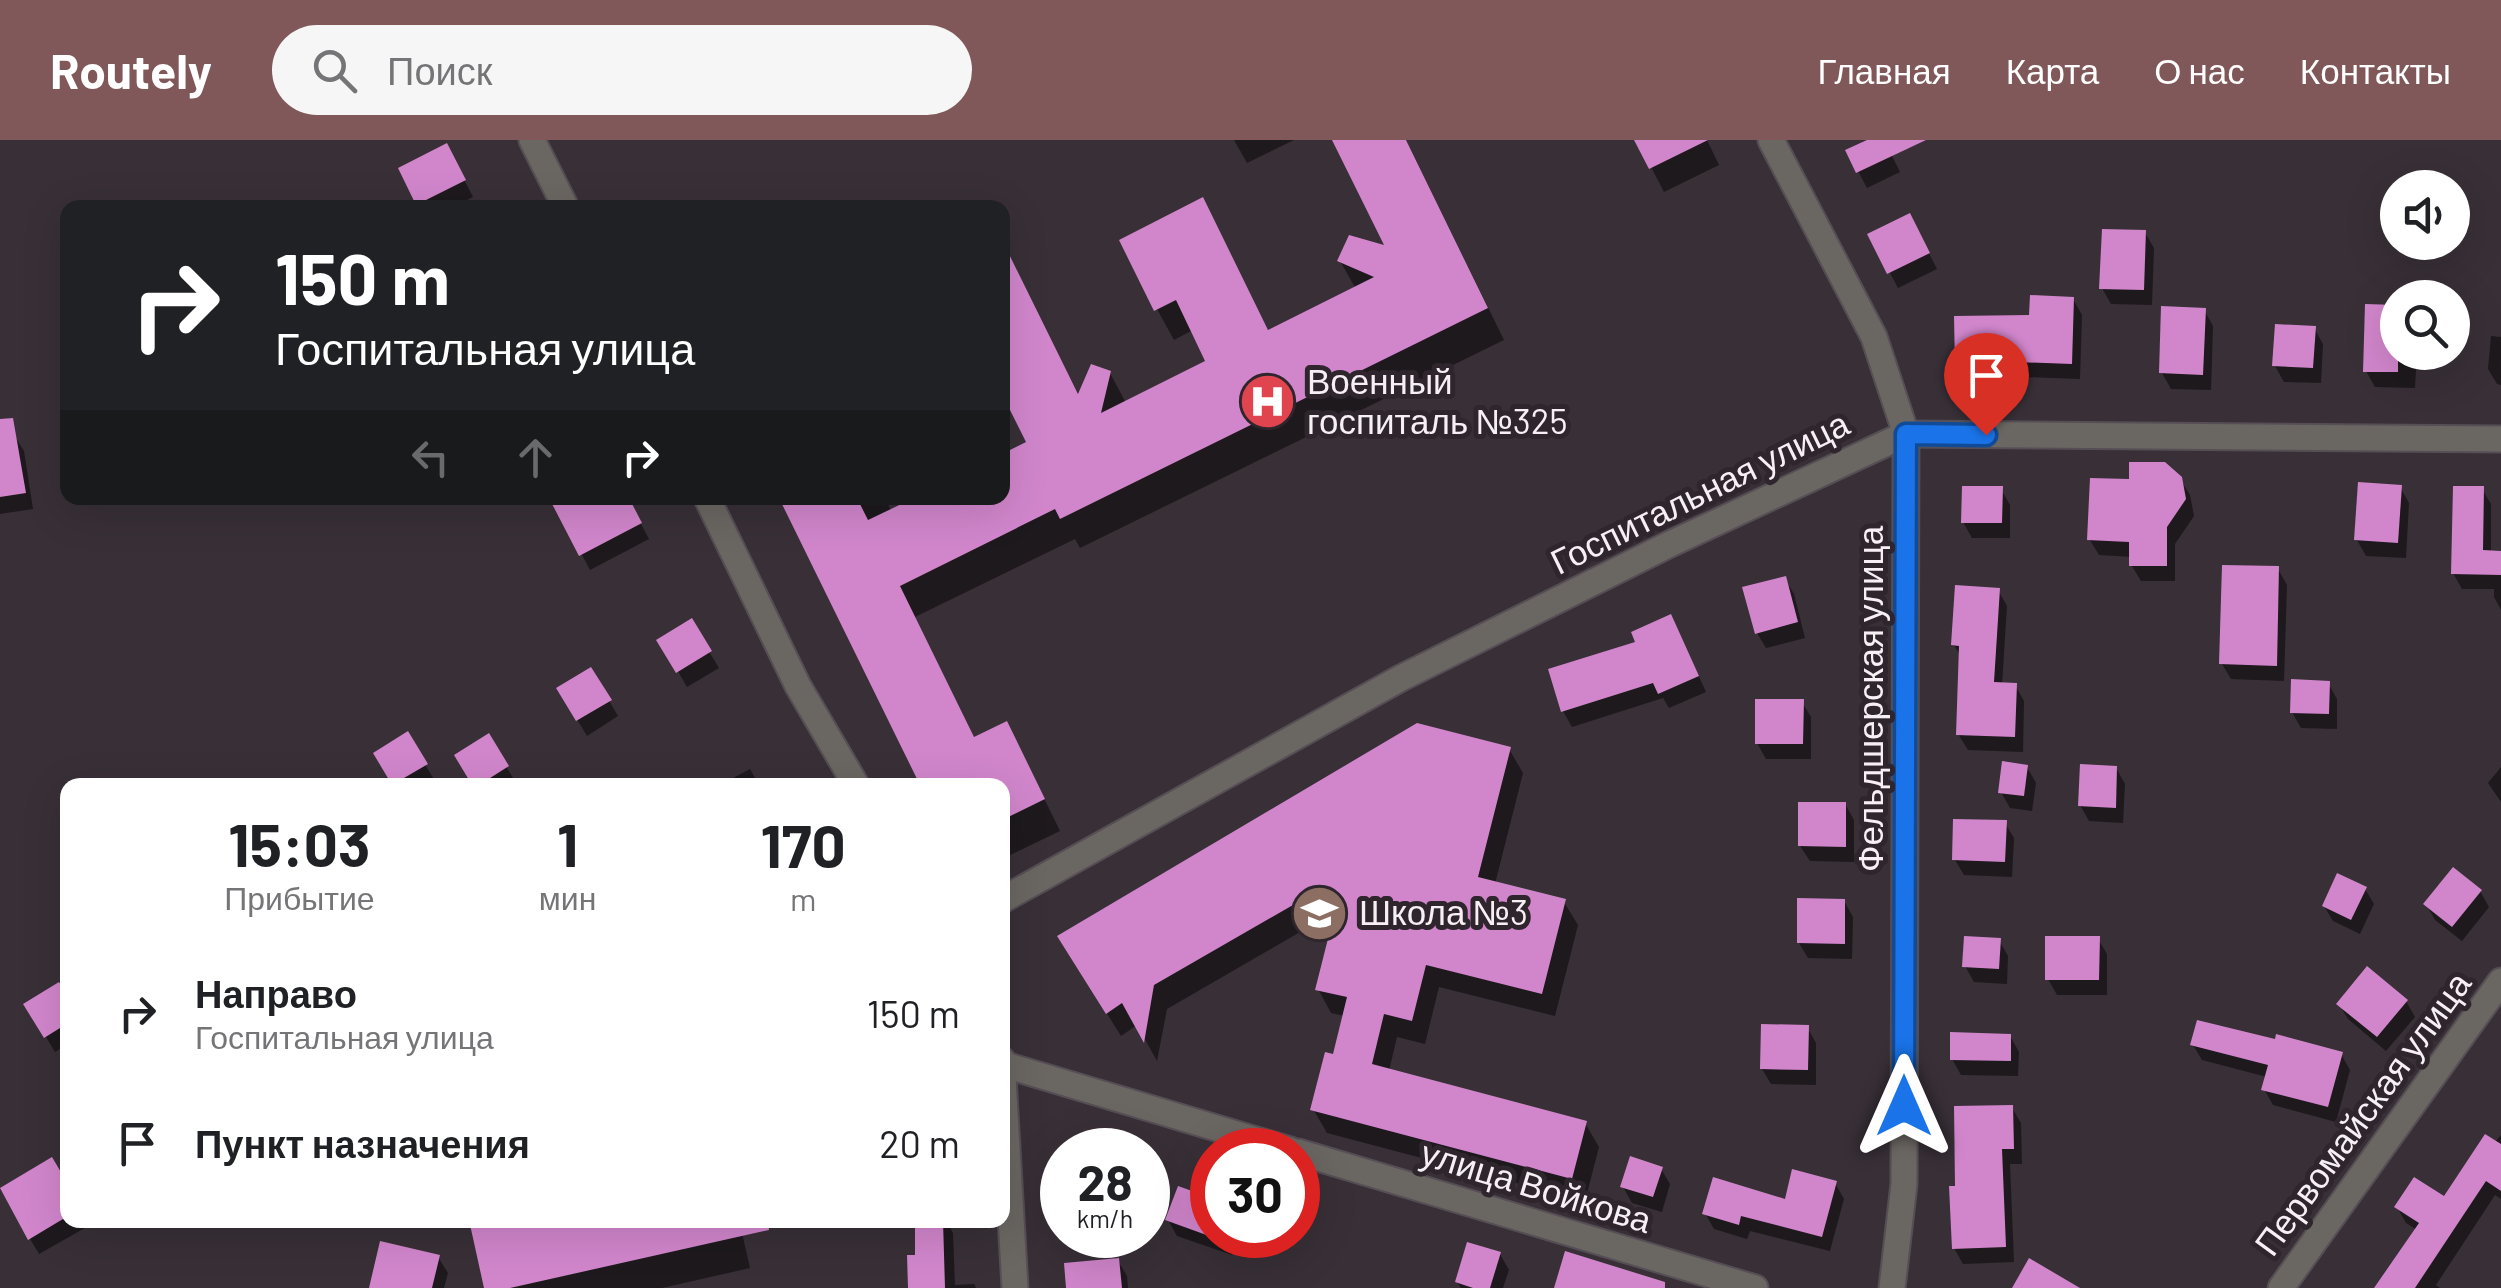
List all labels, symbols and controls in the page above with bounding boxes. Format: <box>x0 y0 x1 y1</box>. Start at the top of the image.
search box <box>272 25 972 115</box>
text: Routely <box>50 41 212 99</box>
icon: search <box>307 43 362 98</box>
text: Поиск <box>387 47 492 93</box>
text: Главная <box>1817 49 1951 91</box>
text: Карта <box>2006 49 2099 91</box>
text: О нас <box>2154 49 2245 91</box>
text: Контакты <box>2300 49 2451 91</box>
map controls <box>2380 170 2470 370</box>
button: sound <box>2380 170 2470 260</box>
text: 150 m <box>275 235 450 319</box>
icon: right <box>110 240 240 370</box>
button: search <box>2380 280 2470 370</box>
text: Госпитальная улица <box>275 320 695 374</box>
pin <box>1944 333 2029 436</box>
icon: arrive <box>1959 348 2014 403</box>
place label: Военный госпиталь №325 <box>1307 359 1568 441</box>
hospital icon: Военный госпиталь №325 <box>1238 372 1298 432</box>
street label: Госпитальная улица <box>1543 400 1856 582</box>
icon: left <box>403 430 458 485</box>
icon: ahead <box>508 430 563 485</box>
icon: right <box>613 430 668 485</box>
street label: Фельдшерская улица <box>1848 525 1890 872</box>
text: 15:03 <box>228 807 370 879</box>
text: 1 <box>557 807 578 879</box>
text: 170 <box>761 808 846 880</box>
text: Прибытие <box>224 878 375 916</box>
text: мин <box>539 878 596 916</box>
text: m <box>790 879 816 917</box>
school or university icon: Школа №3 <box>1290 883 1350 943</box>
place label: Школа №3 <box>1359 890 1528 932</box>
street label: Первомайская улица <box>2244 962 2479 1263</box>
text: Направо <box>195 970 357 1016</box>
icon: right <box>110 986 165 1041</box>
text: 150 m <box>867 990 960 1036</box>
text: Госпитальная улица <box>195 1017 494 1055</box>
position arrow <box>1852 1054 1956 1158</box>
icon: arrive <box>110 1116 165 1171</box>
text: Пункт назначения <box>195 1120 530 1166</box>
text: 20 m <box>879 1120 960 1166</box>
speed limit sign: 30 <box>1190 1128 1320 1258</box>
street label: улица Войкова <box>1416 1130 1657 1240</box>
text: 28 <box>1077 1151 1133 1211</box>
text: km/h <box>1077 1203 1133 1233</box>

